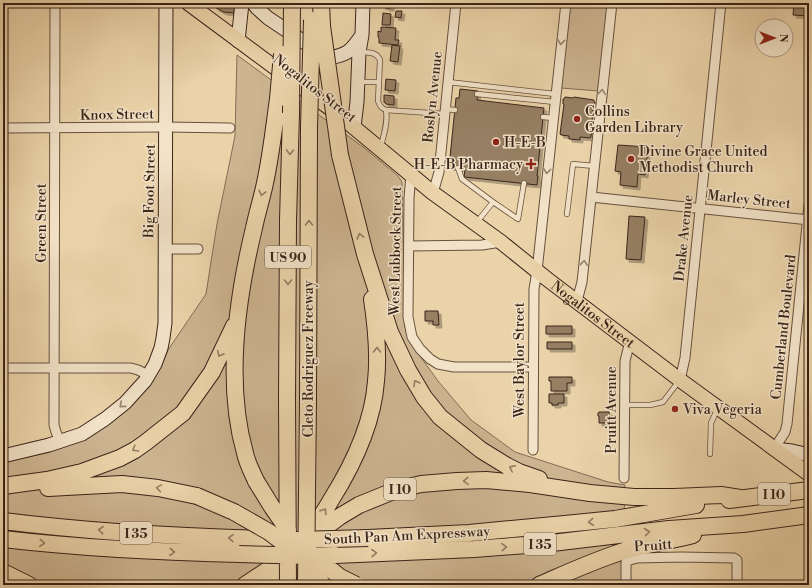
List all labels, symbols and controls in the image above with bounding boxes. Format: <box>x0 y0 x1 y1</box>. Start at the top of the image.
north arrow <box>754 18 794 58</box>
text: N <box>776 34 790 43</box>
one-way arrow <box>557 39 566 45</box>
street label: Roslyn Avenue <box>419 50 447 144</box>
street label: Nogalitos Street <box>269 51 360 127</box>
one-way arrow <box>598 89 607 95</box>
place label: Collins Garden Library <box>585 103 683 137</box>
street label: Knox Street <box>80 105 154 125</box>
marker: Collins Garden Library <box>572 114 582 124</box>
place label: H-E-B <box>504 134 546 152</box>
marker: H-E-B <box>491 137 501 147</box>
place label: Divine Grace United Methodist Church <box>639 143 767 177</box>
street label: Big Foot Street <box>140 144 160 239</box>
one-way arrow <box>286 149 294 155</box>
marker: Divine Grace United Methodist Church <box>626 154 636 164</box>
place label: H-E-B Pharmacy <box>414 156 523 174</box>
marker: H-E-B Pharmacy <box>526 159 536 169</box>
one-way arrow <box>543 168 552 174</box>
street label: Green Street <box>33 183 51 263</box>
street label: West Lubbock Street <box>386 186 406 317</box>
street label: Marley Street <box>706 187 792 213</box>
one-way arrow <box>259 190 267 196</box>
street label: Drake Avenue <box>670 194 698 282</box>
one-way arrow <box>305 220 313 226</box>
one-way arrow <box>356 233 365 240</box>
road number: US 90 <box>265 246 311 268</box>
street label: Cumberland Boulevard <box>767 254 801 401</box>
one-way arrow <box>579 260 588 266</box>
street label: Nogalitos Street <box>547 277 638 353</box>
one-way arrow <box>284 279 292 285</box>
street label: Cleto Rodriguez Freeway <box>300 280 318 438</box>
street label: West Baylor Street <box>511 302 529 419</box>
one-way arrow <box>373 347 381 353</box>
one-way arrow <box>217 350 225 357</box>
street label: Pruitt Avenue <box>603 366 621 454</box>
one-way arrow <box>413 380 420 387</box>
one-way arrow <box>119 400 127 407</box>
place label: Viva Vegeria <box>682 401 763 419</box>
marker: Viva Vegeria <box>670 404 680 414</box>
one-way arrow <box>132 445 139 452</box>
one-way arrow <box>509 465 516 473</box>
one-way arrow <box>463 476 469 485</box>
road number: I 10 <box>384 478 416 500</box>
road number: I 10 <box>758 483 790 505</box>
one-way arrow <box>155 484 162 493</box>
one-way arrow <box>320 508 327 515</box>
one-way arrow <box>588 517 594 526</box>
road number: I 35 <box>120 522 152 544</box>
street label: South Pan Am Expressway <box>324 523 491 549</box>
one-way arrow <box>98 526 104 535</box>
one-way arrow <box>644 528 650 537</box>
road number: I 35 <box>524 533 556 555</box>
one-way arrow <box>228 534 234 542</box>
street label: Pruitt <box>633 536 673 556</box>
one-way arrow <box>39 539 45 548</box>
one-way arrow <box>501 543 507 552</box>
one-way arrow <box>169 548 175 556</box>
one-way arrow <box>371 549 377 558</box>

